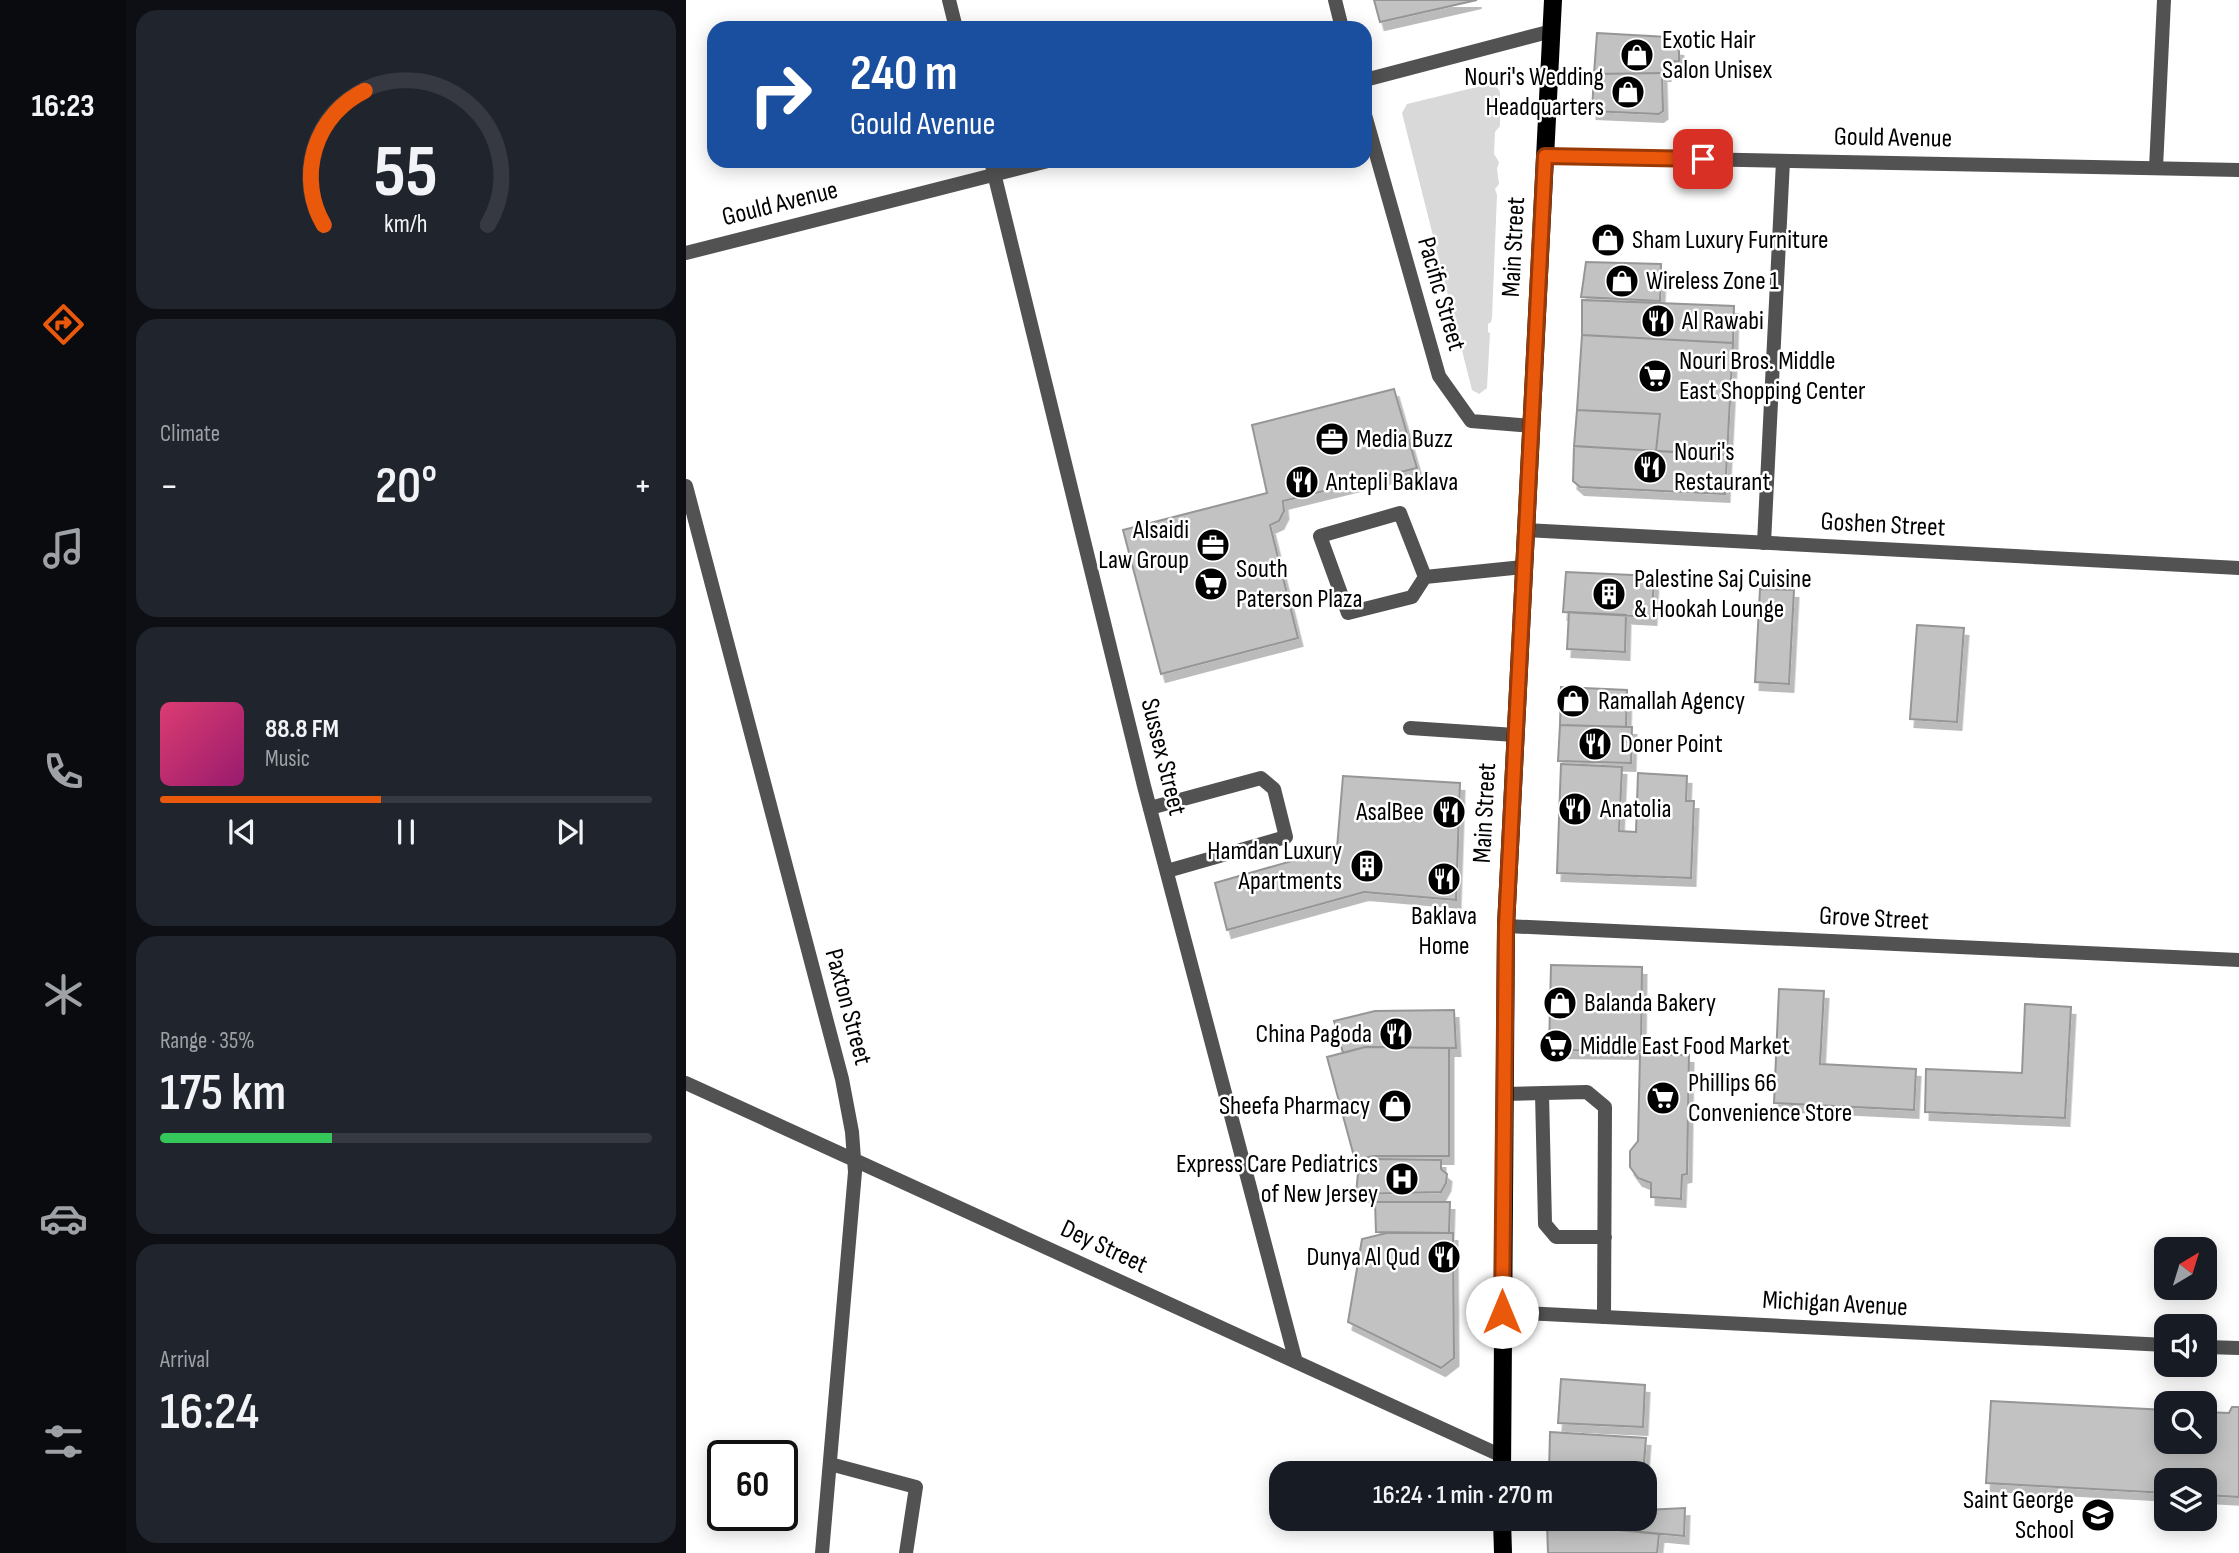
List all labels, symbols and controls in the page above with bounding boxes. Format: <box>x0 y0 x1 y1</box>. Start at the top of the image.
place label: Exotic Hair Salon Unisex <box>1662 25 1772 86</box>
shop icon: Exotic Hair Salon Unisex <box>1618 36 1656 74</box>
text: 240 m <box>850 45 958 104</box>
icon: right <box>735 49 826 140</box>
place label: Nouri's Wedding Headquarters <box>1464 62 1604 123</box>
shop icon: Nouri's Wedding Headquarters <box>1609 73 1647 111</box>
text: 16:23 <box>31 87 95 126</box>
text: Gould Avenue <box>850 105 995 144</box>
street label: Gould Avenue <box>1834 121 1952 155</box>
pin <box>1673 129 1733 189</box>
text: 55 <box>374 130 438 218</box>
icon: arrive <box>1684 140 1722 178</box>
street label: Gould Avenue <box>719 175 841 233</box>
street label: Main Street <box>1496 196 1532 298</box>
text: km/h <box>384 209 428 240</box>
shop icon: Sham Luxury Furniture <box>1589 221 1627 259</box>
place label: Sham Luxury Furniture <box>1632 225 1828 256</box>
street label: Pacific Street <box>1410 234 1472 354</box>
shop icon: Wireless Zone 1 <box>1603 262 1641 300</box>
place label: Wireless Zone 1 <box>1646 266 1779 297</box>
icon: directions <box>39 300 88 349</box>
restaurant icon: Al Rawabi <box>1639 302 1677 340</box>
place label: Al Rawabi <box>1681 306 1764 337</box>
place label: Nouri Bros. Middle East Shopping Center <box>1679 346 1866 407</box>
supermarket icon: Nouri Bros. Middle East Shopping Center <box>1636 357 1674 395</box>
text: Climate <box>160 420 220 448</box>
office icon: Media Buzz <box>1313 420 1351 458</box>
place label: Media Buzz <box>1356 424 1453 455</box>
place label: Nouri's Restaurant <box>1674 437 1771 498</box>
restaurant icon: Nouri's Restaurant <box>1631 448 1669 486</box>
text: 20° <box>375 455 437 518</box>
restaurant icon: Antepli Baklava <box>1283 463 1321 501</box>
text: − <box>160 464 179 509</box>
text: + <box>633 464 652 509</box>
place label: Antepli Baklava <box>1325 467 1458 498</box>
street label: Goshen Street <box>1820 506 1946 544</box>
place label: Alsaidi Law Group <box>1098 515 1189 576</box>
icon: music <box>39 524 88 573</box>
office icon: Alsaidi Law Group <box>1194 526 1232 564</box>
place label: South Paterson Plaza <box>1236 554 1362 615</box>
place label: Palestine Saj Cuisine & Hookah Lounge <box>1634 564 1812 625</box>
supermarket icon: South Paterson Plaza <box>1192 565 1230 603</box>
building icon: Palestine Saj Cuisine & Hookah Lounge <box>1590 575 1628 613</box>
shop icon: Ramallah Agency <box>1554 682 1592 720</box>
place label: Ramallah Agency <box>1598 686 1745 717</box>
street label: Sussex Street <box>1134 695 1192 819</box>
text: 88.8 FM <box>265 714 339 745</box>
restaurant icon: Doner Point <box>1576 725 1614 763</box>
place label: Doner Point <box>1620 729 1723 760</box>
text: Music <box>265 745 310 773</box>
icon: phone <box>39 747 88 796</box>
street label: Main Street <box>1467 762 1503 864</box>
restaurant icon: Anatolia <box>1556 790 1594 828</box>
restaurant icon: AsalBee <box>1430 793 1468 831</box>
place label: Anatolia <box>1599 794 1672 825</box>
place label: AsalBee <box>1355 797 1424 828</box>
icon: previous <box>223 813 261 851</box>
icon: pause <box>387 813 425 851</box>
icon: next <box>551 813 589 851</box>
place label: Hamdan Luxury Apartments <box>1207 836 1342 897</box>
building icon: Hamdan Luxury Apartments <box>1348 847 1386 885</box>
restaurant icon: Baklava Home <box>1425 860 1463 898</box>
place label: Baklava Home <box>1411 901 1477 962</box>
street label: Grove Street <box>1818 901 1930 937</box>
street label: Paxton Street <box>818 946 878 1068</box>
icon: climate <box>39 970 88 1019</box>
shop icon: Balanda Bakery <box>1541 984 1579 1022</box>
place label: Balanda Bakery <box>1584 988 1716 1019</box>
restaurant icon: China Pagoda <box>1377 1015 1415 1053</box>
place label: China Pagoda <box>1256 1019 1372 1050</box>
text: Range · 35% <box>160 1027 255 1055</box>
supermarket icon: Middle East Food Market <box>1537 1027 1575 1065</box>
place label: Middle East Food Market <box>1580 1031 1790 1062</box>
text: 175 km <box>160 1062 286 1125</box>
place label: Phillips 66 Convenience Store <box>1688 1068 1852 1129</box>
supermarket icon: Phillips 66 Convenience Store <box>1644 1079 1682 1117</box>
shop icon: Sheefa Pharmacy <box>1376 1087 1414 1125</box>
place label: Sheefa Pharmacy <box>1219 1091 1370 1122</box>
place label: Express Care Pediatrics of New Jersey <box>1176 1149 1378 1210</box>
hospital icon: Express Care Pediatrics of New Jersey <box>1383 1160 1421 1198</box>
icon: car <box>39 1194 88 1243</box>
street label: Dey Street <box>1056 1213 1152 1281</box>
north arrow <box>2154 1237 2217 1300</box>
map controls <box>2154 1237 2217 1531</box>
restaurant icon: Dunya Al Qud <box>1425 1238 1463 1276</box>
place label: Dunya Al Qud <box>1307 1242 1420 1273</box>
position arrow <box>1465 1275 1539 1349</box>
street label: Michigan Avenue <box>1762 1285 1908 1323</box>
button: sound <box>2154 1314 2217 1377</box>
text: Arrival <box>160 1346 209 1374</box>
text: 16:24 <box>160 1381 259 1444</box>
button: search <box>2154 1391 2217 1454</box>
icon: filters <box>39 1417 88 1466</box>
speed limit sign: 60 <box>707 1440 798 1531</box>
button: layers <box>2154 1468 2217 1531</box>
text: 16:24 · 1 min · 270 m <box>1373 1480 1553 1511</box>
place label: Saint George School <box>1963 1485 2074 1546</box>
school or university icon: Saint George School <box>2079 1496 2117 1534</box>

